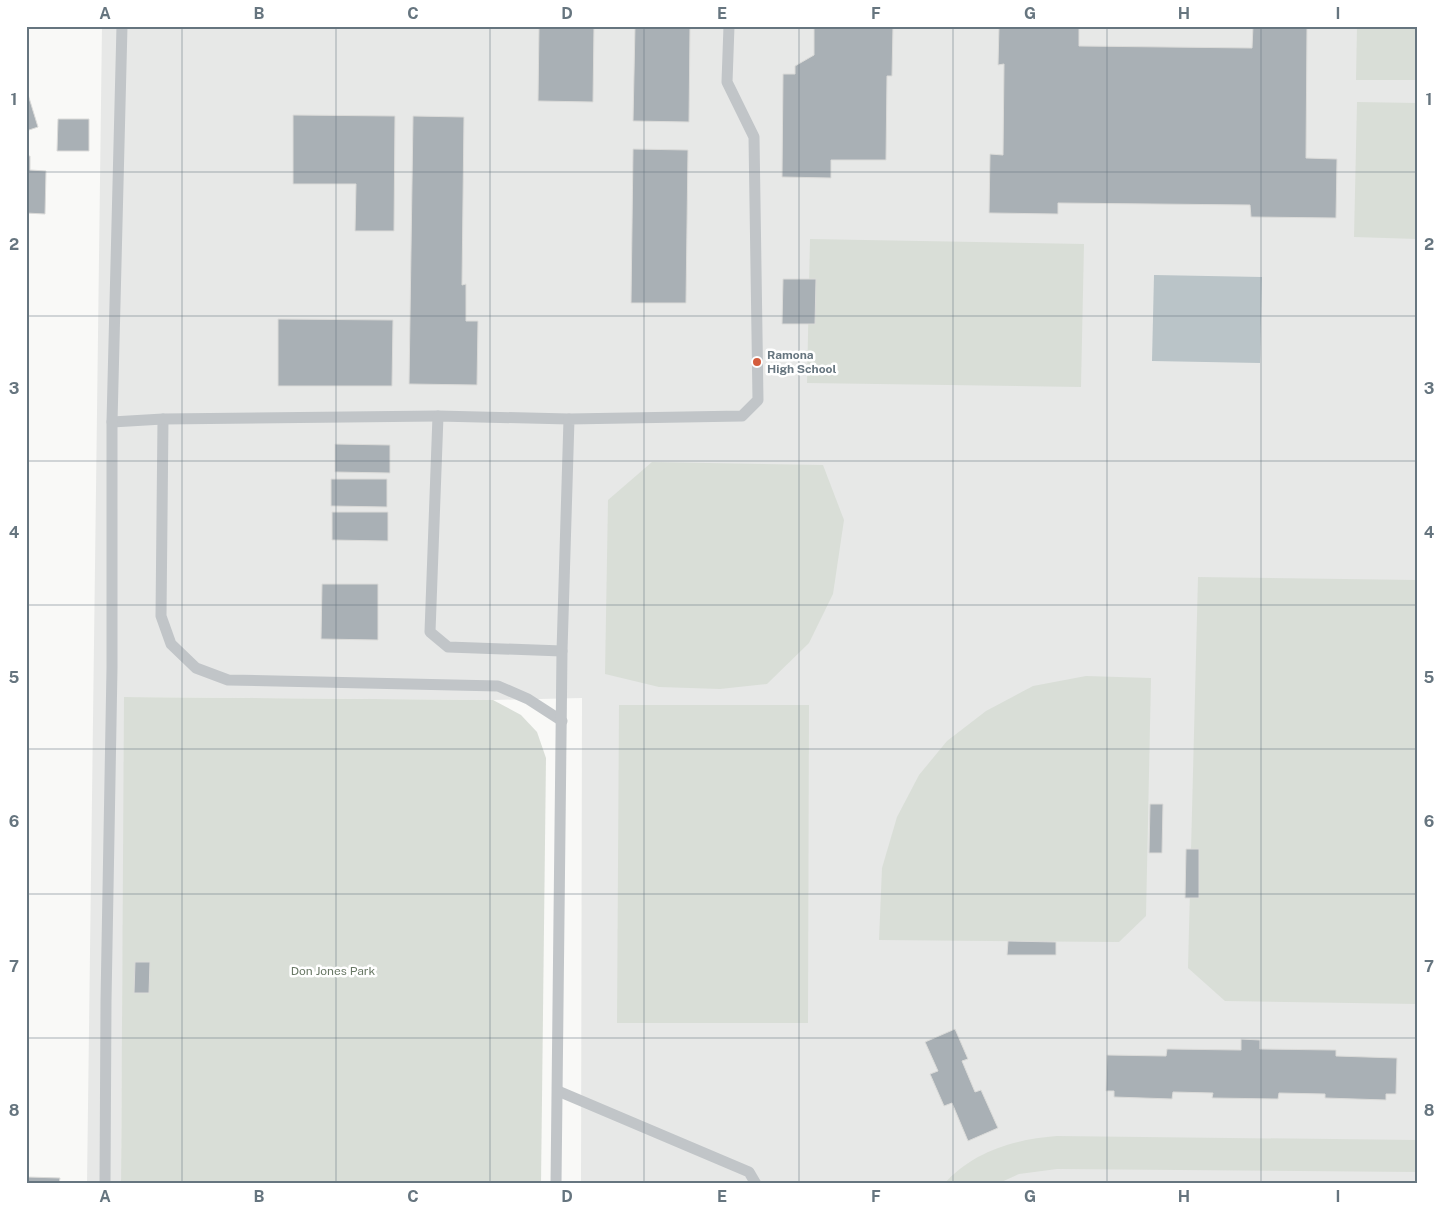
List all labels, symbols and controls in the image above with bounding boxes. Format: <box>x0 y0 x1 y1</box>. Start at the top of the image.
text: A <box>99 4 111 23</box>
text: B <box>254 4 265 23</box>
text: C <box>407 4 419 23</box>
text: D <box>561 4 573 23</box>
text: E <box>717 4 727 23</box>
text: F <box>871 4 881 23</box>
text: G <box>1024 4 1036 23</box>
text: H <box>1178 4 1190 23</box>
text: I <box>1336 4 1340 23</box>
text: 1 <box>11 90 17 109</box>
text: 1 <box>1426 90 1432 109</box>
text: 2 <box>9 235 19 254</box>
text: 2 <box>1424 235 1434 254</box>
place label: Ramona High School <box>767 348 836 376</box>
marker: Ramona High School <box>751 356 763 368</box>
text: 3 <box>9 379 19 398</box>
text: 3 <box>1424 379 1434 398</box>
text: 4 <box>9 523 20 542</box>
text: 4 <box>1424 523 1435 542</box>
text: 5 <box>9 668 20 687</box>
text: 5 <box>1424 668 1435 687</box>
text: 6 <box>9 812 19 831</box>
text: 6 <box>1424 812 1434 831</box>
text: 7 <box>9 957 19 976</box>
text: 7 <box>1424 957 1434 976</box>
park label: Don Jones Park <box>291 964 376 978</box>
text: 8 <box>9 1101 20 1120</box>
text: 8 <box>1424 1101 1435 1120</box>
text: A <box>99 1187 111 1206</box>
text: B <box>254 1187 265 1206</box>
text: C <box>407 1187 419 1206</box>
text: D <box>561 1187 573 1206</box>
text: E <box>717 1187 727 1206</box>
text: F <box>871 1187 881 1206</box>
text: G <box>1024 1187 1036 1206</box>
text: H <box>1178 1187 1190 1206</box>
text: I <box>1336 1187 1340 1206</box>

